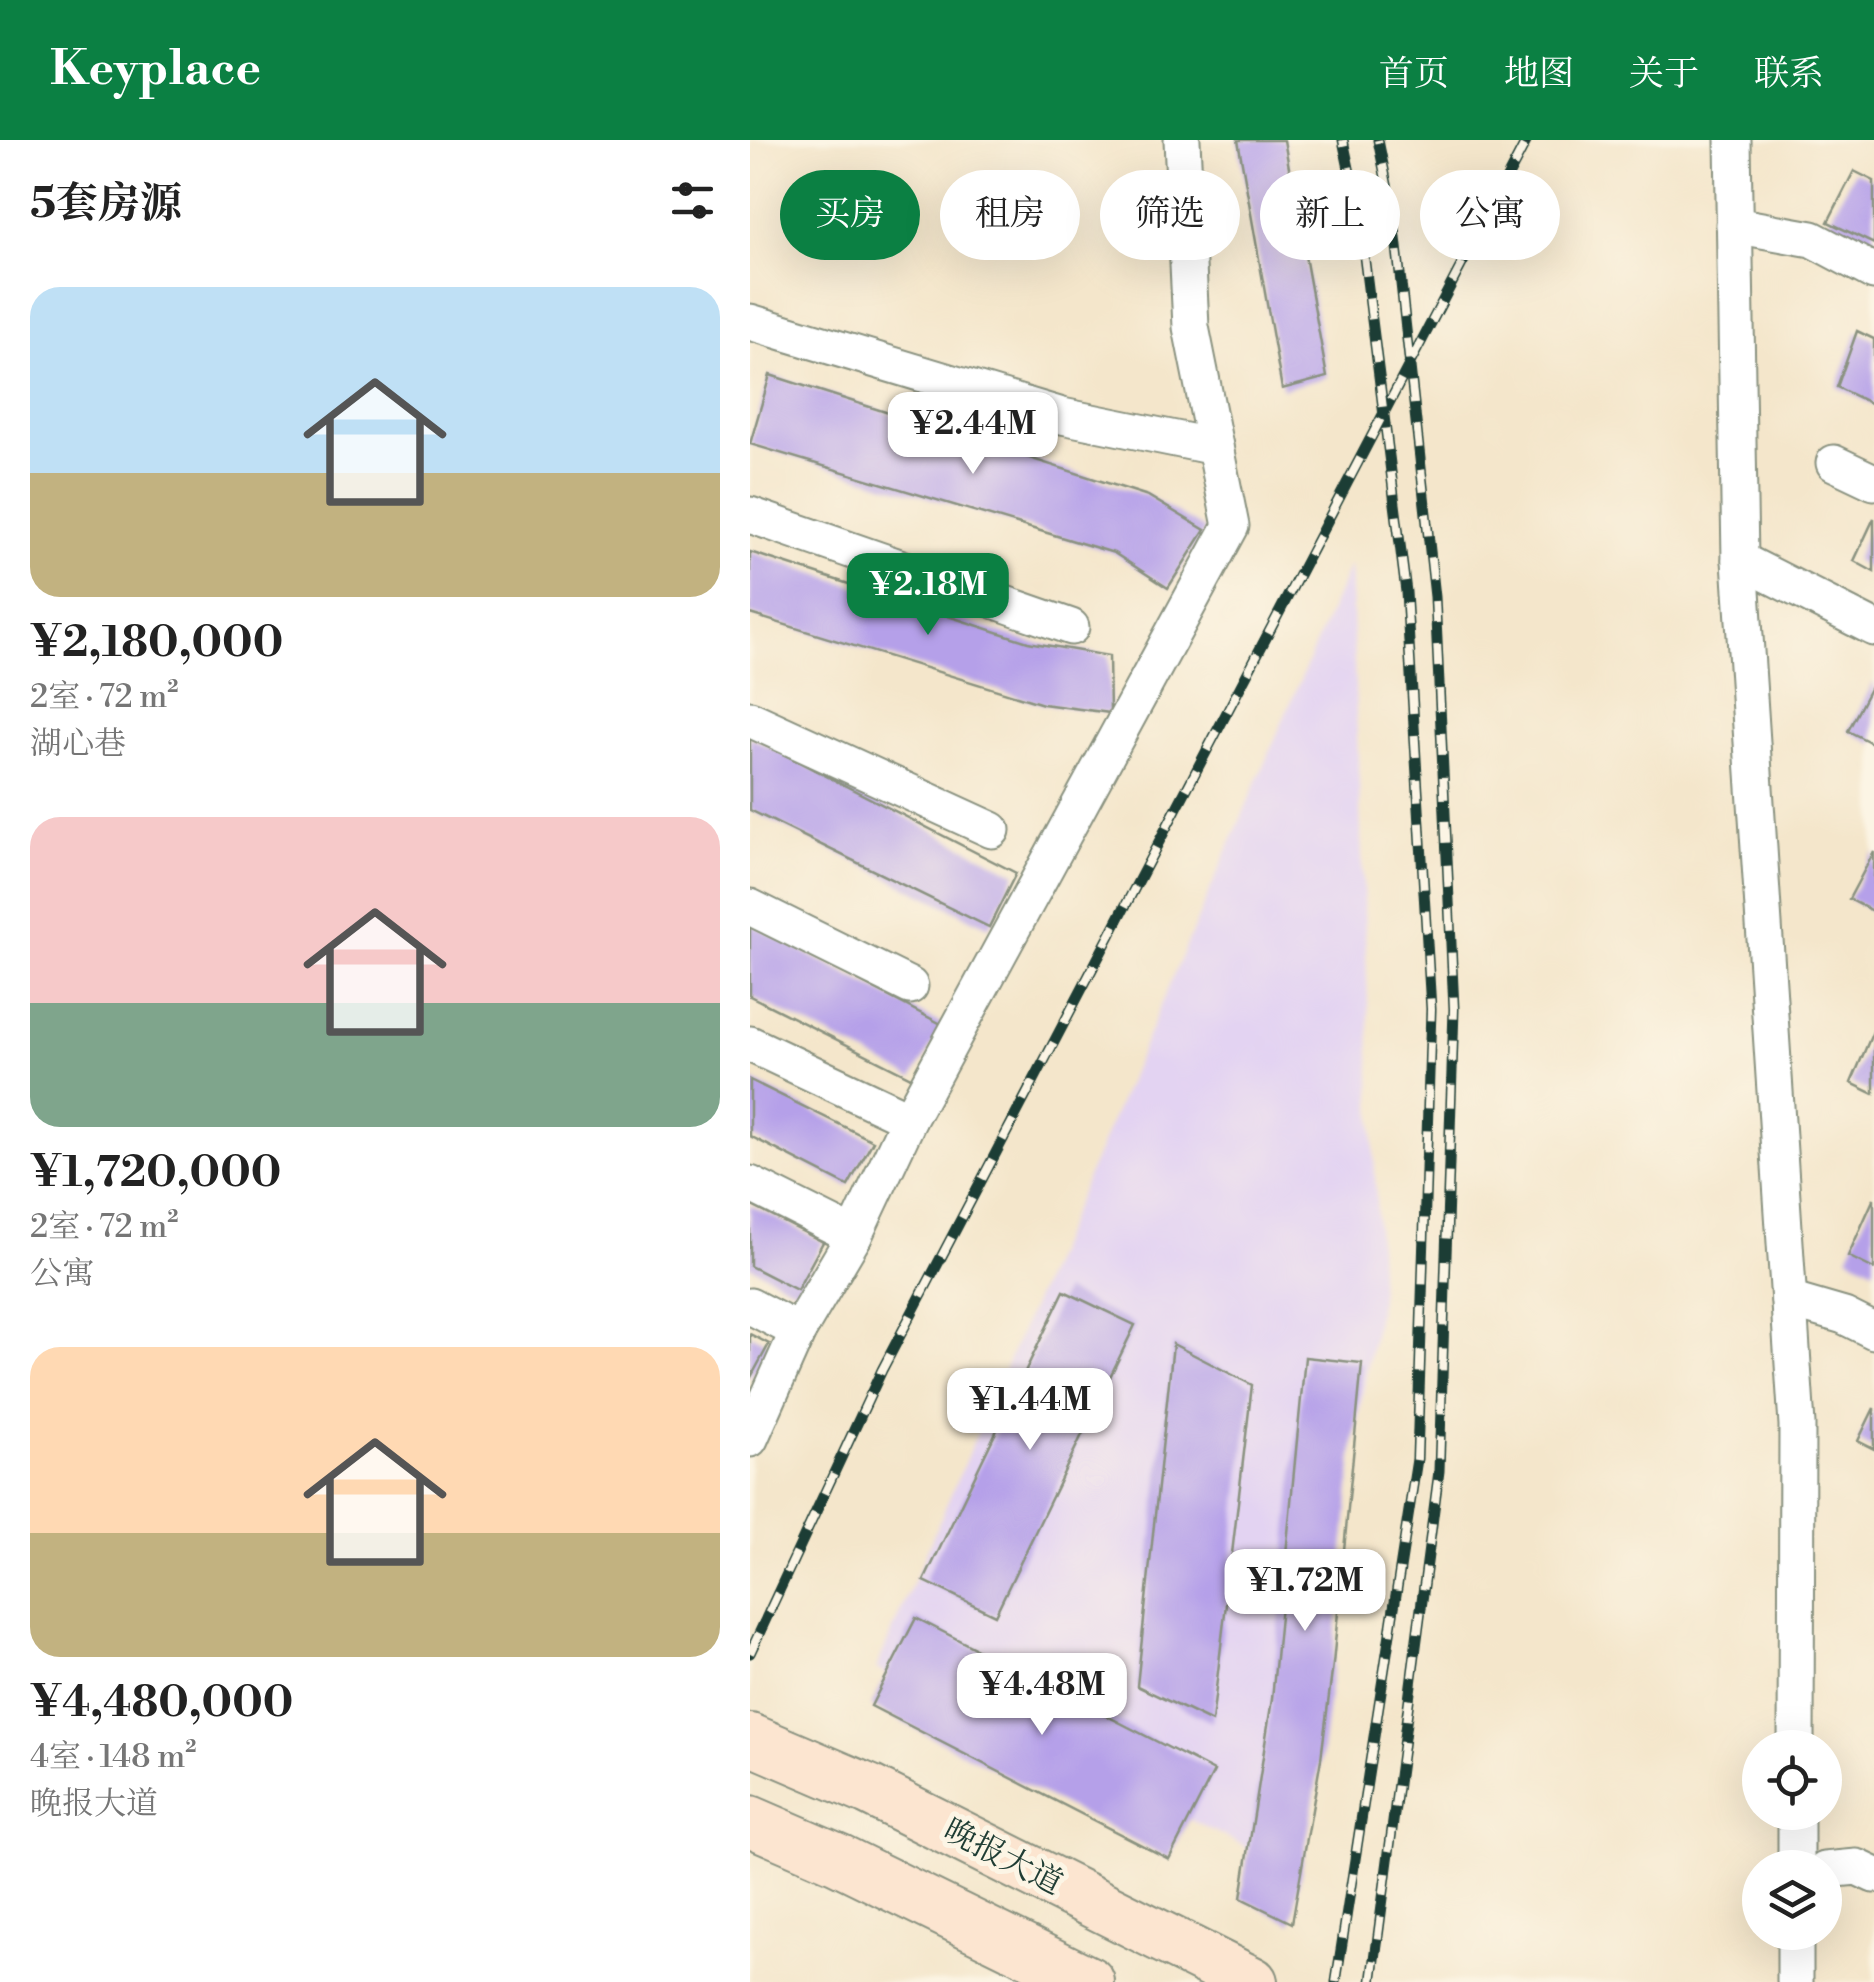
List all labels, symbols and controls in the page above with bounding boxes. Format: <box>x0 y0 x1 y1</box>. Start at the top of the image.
text: Keyplace <box>50 40 261 100</box>
text: 首页 <box>1379 53 1449 96</box>
text: 地图 <box>1504 53 1574 96</box>
text: 关于 <box>1629 53 1699 96</box>
text: 联系 <box>1754 53 1824 96</box>
chip: 买房 <box>780 170 920 260</box>
chip: 租房 <box>940 170 1080 260</box>
chip: 筛选 <box>1100 170 1240 260</box>
chip: 新上 <box>1260 170 1400 260</box>
chip: 公寓 <box>1420 170 1560 260</box>
icon: filters <box>665 173 720 228</box>
text: 5套房源 <box>30 178 182 231</box>
icon: home <box>285 352 465 532</box>
pin: ¥2.44M <box>892 392 1054 477</box>
text: ¥2.44M <box>910 404 1036 444</box>
pin: ¥2.18M <box>847 553 1009 638</box>
text: ¥2.18M <box>869 565 987 605</box>
text: ¥2,180,000 <box>30 617 283 670</box>
text: 2室 · 72 m² <box>30 677 179 717</box>
text: 湖心巷 <box>30 724 126 764</box>
icon: home <box>285 882 465 1062</box>
text: ¥1,720,000 <box>30 1147 281 1200</box>
text: 2室 · 72 m² <box>30 1207 179 1247</box>
text: 公寓 <box>30 1254 94 1294</box>
pin: ¥1.44M <box>949 1368 1111 1453</box>
text: ¥1.44M <box>969 1380 1091 1420</box>
icon: home <box>285 1412 465 1592</box>
pin: ¥1.72M <box>1224 1549 1386 1634</box>
text: ¥1.72M <box>1247 1561 1363 1601</box>
pin: ¥4.48M <box>961 1653 1123 1738</box>
text: ¥4.48M <box>979 1665 1105 1705</box>
text: ¥4,480,000 <box>30 1677 293 1730</box>
map controls <box>1742 1730 1842 1950</box>
button: locate <box>1742 1730 1842 1830</box>
text: 4室 · 148 m² <box>30 1737 197 1777</box>
text: 晚报大道 <box>30 1784 158 1824</box>
street label: 晚报大道 <box>937 1810 1069 1904</box>
button: layers <box>1742 1850 1842 1950</box>

